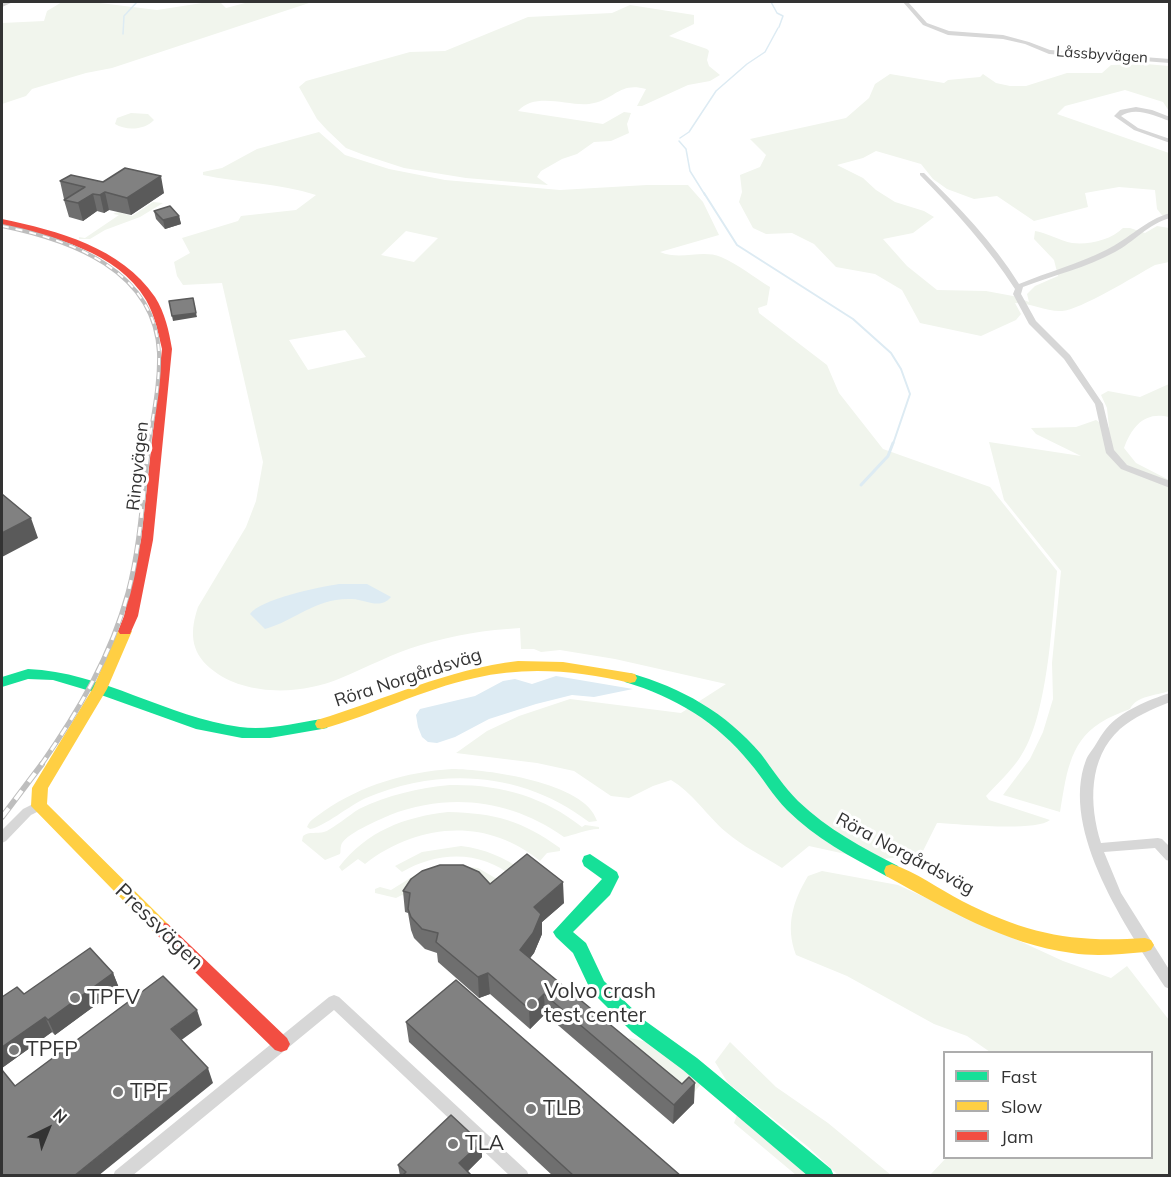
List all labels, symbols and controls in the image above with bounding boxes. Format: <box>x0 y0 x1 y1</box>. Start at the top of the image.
street label: Låssbyvägen <box>1055 43 1149 67</box>
street label: Ringvägen <box>123 420 153 512</box>
street label: Röra Norgårdsväg <box>332 644 484 712</box>
street label: Röra Norgårdsväg <box>832 808 978 900</box>
street label: Pressvägen <box>110 879 208 975</box>
place label: Volvo crash test center <box>544 979 656 1029</box>
place label: TPFV <box>87 985 140 1011</box>
marker: TPFV <box>68 991 82 1005</box>
marker: Volvo crash test center <box>525 997 539 1011</box>
place label: TPFP <box>26 1037 78 1063</box>
marker: TPFP <box>7 1043 21 1057</box>
legend <box>943 1051 1153 1159</box>
text: Fast <box>1001 1065 1037 1088</box>
place label: TPF <box>130 1079 168 1105</box>
marker: TPF <box>111 1085 125 1099</box>
text: Slow <box>1001 1095 1042 1118</box>
place label: TLB <box>543 1096 581 1122</box>
north arrow <box>18 1099 78 1159</box>
marker: TLB <box>524 1102 538 1116</box>
text: N <box>49 1104 72 1127</box>
text: Jam <box>1001 1125 1034 1148</box>
place label: TLA <box>465 1131 504 1157</box>
marker: TLA <box>446 1137 460 1151</box>

